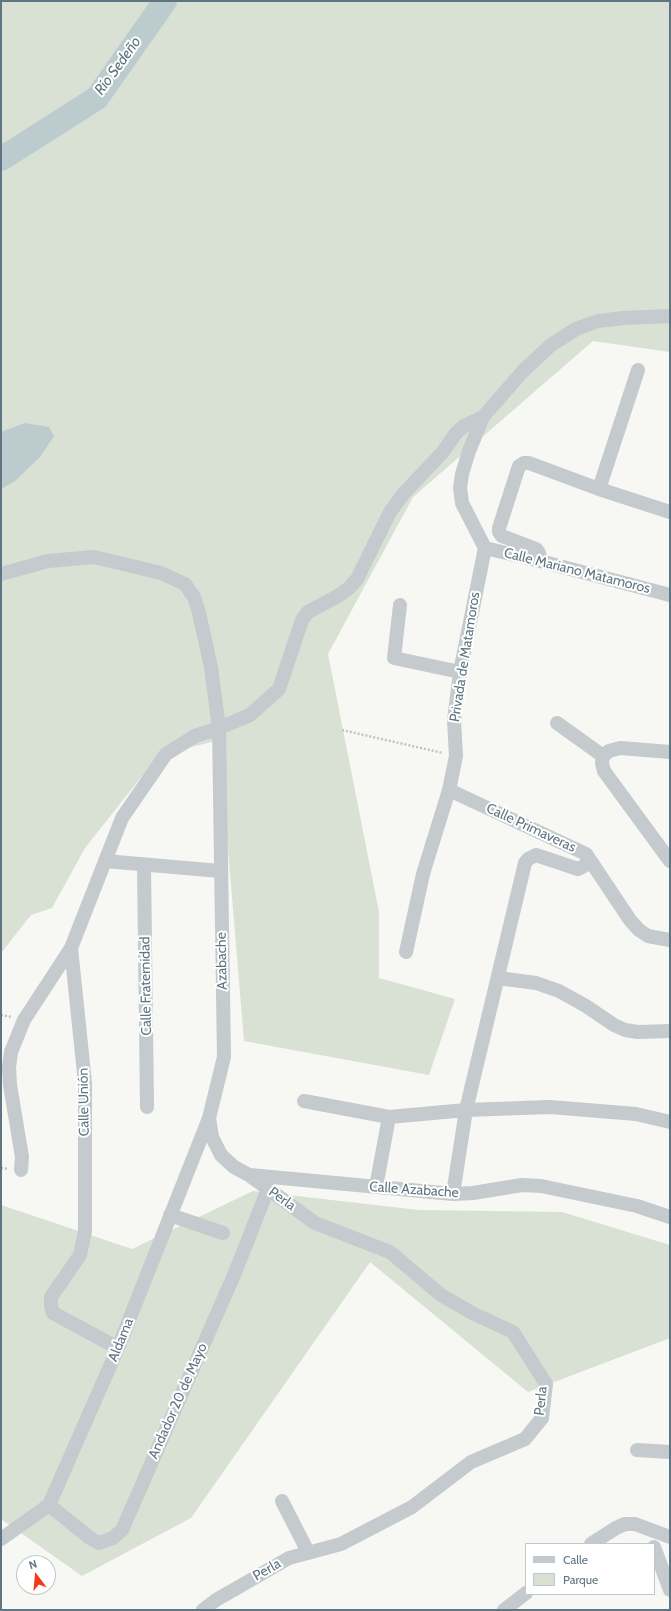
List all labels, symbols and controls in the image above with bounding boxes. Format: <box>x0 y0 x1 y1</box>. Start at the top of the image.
water label: Río Sedeño <box>91 33 145 99</box>
street label: Calle Mariano Matamoros <box>502 545 652 597</box>
street label: Privada de Matamoros <box>446 591 484 723</box>
street label: Calle Primaveras <box>483 800 579 856</box>
street label: Azabache <box>213 932 231 990</box>
street label: Calle Fraternidad <box>137 936 155 1036</box>
street label: Calle Unión <box>75 1068 93 1136</box>
street label: Calle Azabache <box>369 1178 459 1202</box>
street label: Perla <box>265 1184 299 1214</box>
street label: Aldama <box>105 1316 137 1364</box>
street label: Andador 20 de Mayo <box>145 1341 211 1461</box>
street label: Perla <box>531 1385 551 1417</box>
legend <box>525 1543 655 1595</box>
text: Calle <box>563 1552 588 1567</box>
north arrow <box>16 1555 56 1595</box>
street label: Perla <box>250 1555 284 1585</box>
text: N <box>27 1557 39 1572</box>
text: Parque <box>563 1572 598 1587</box>

